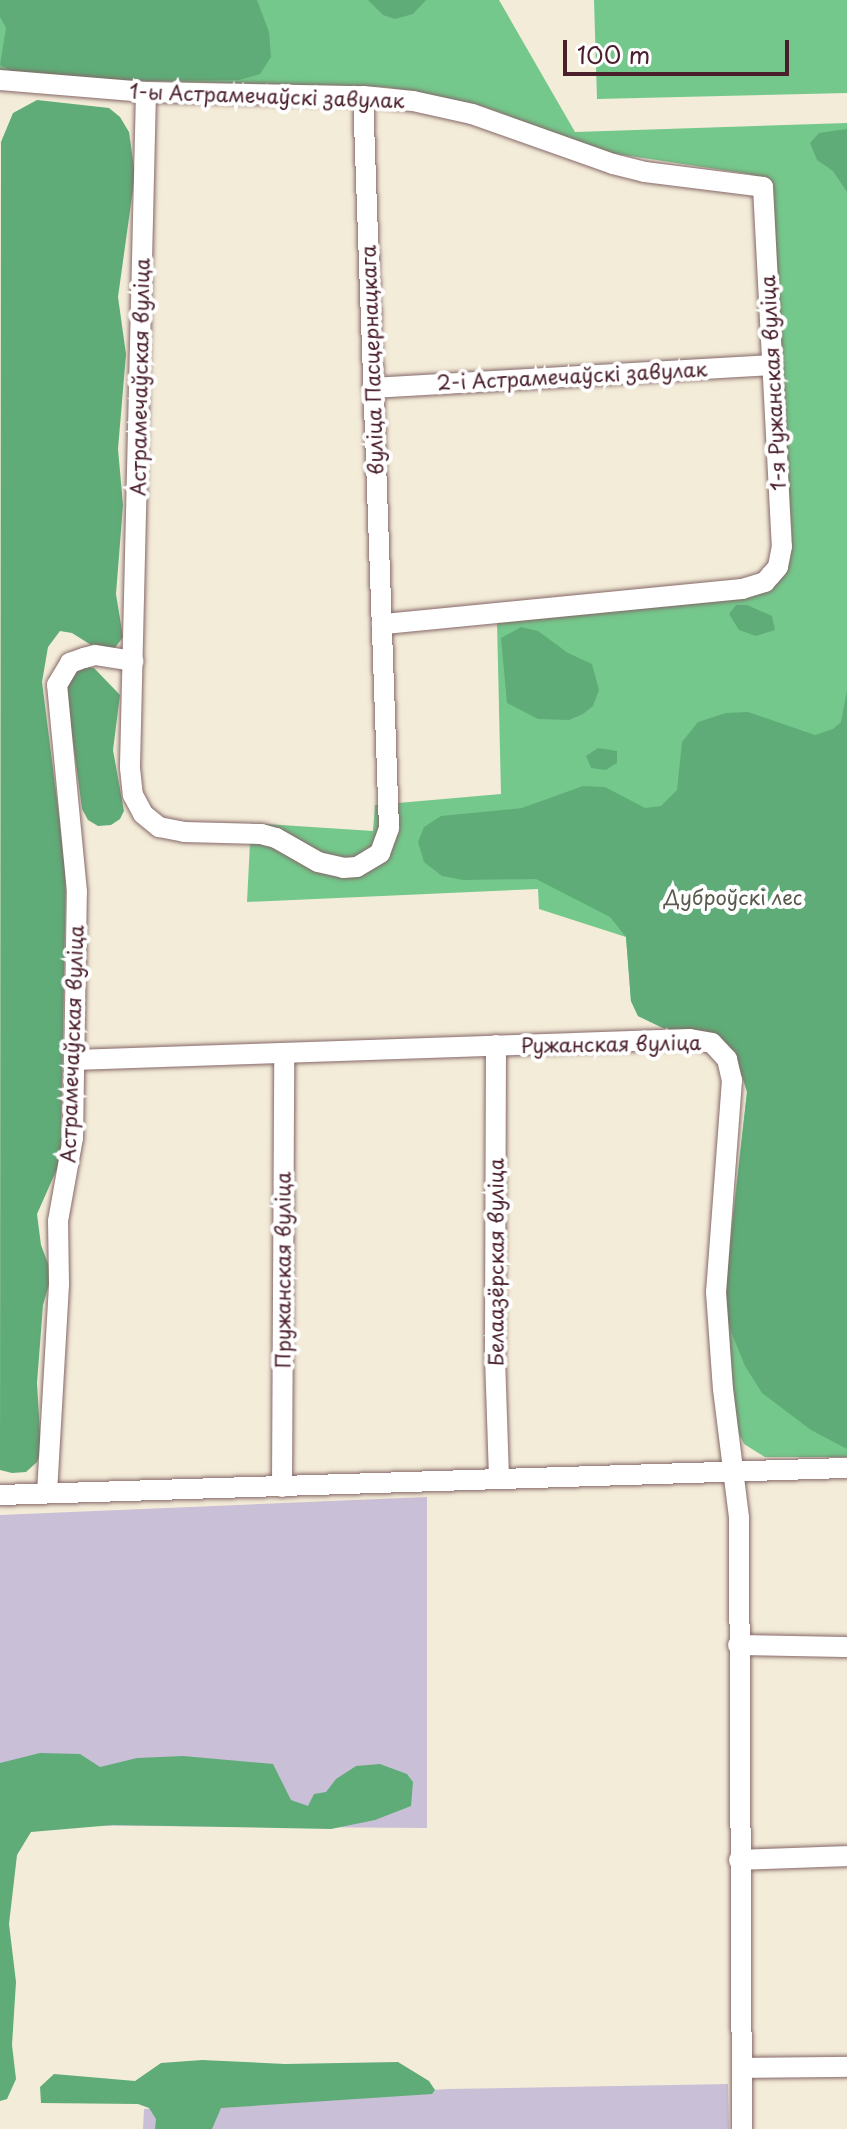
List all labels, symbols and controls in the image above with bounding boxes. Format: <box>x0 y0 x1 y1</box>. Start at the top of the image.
scale bar <box>567 24 793 74</box>
text: 100 m <box>577 36 650 72</box>
street label: 1-ы Астрамечаўскі завулак <box>128 79 406 113</box>
street label: вуліца Пасцернацкага <box>356 245 388 475</box>
street label: Астрамечаўская вуліца <box>126 257 154 497</box>
street label: 1-я Ружанская вуліца <box>755 274 791 492</box>
street label: 2-і Астрамечаўскі завулак <box>435 357 709 395</box>
park label: Дуброўскі лес <box>663 885 803 909</box>
street label: Астрамечаўская вуліца <box>56 924 88 1164</box>
street label: Ружанская вуліца <box>520 1030 702 1058</box>
street label: Белаазёрская вуліца <box>484 1158 508 1366</box>
street label: Пружанская вуліца <box>271 1172 295 1368</box>

